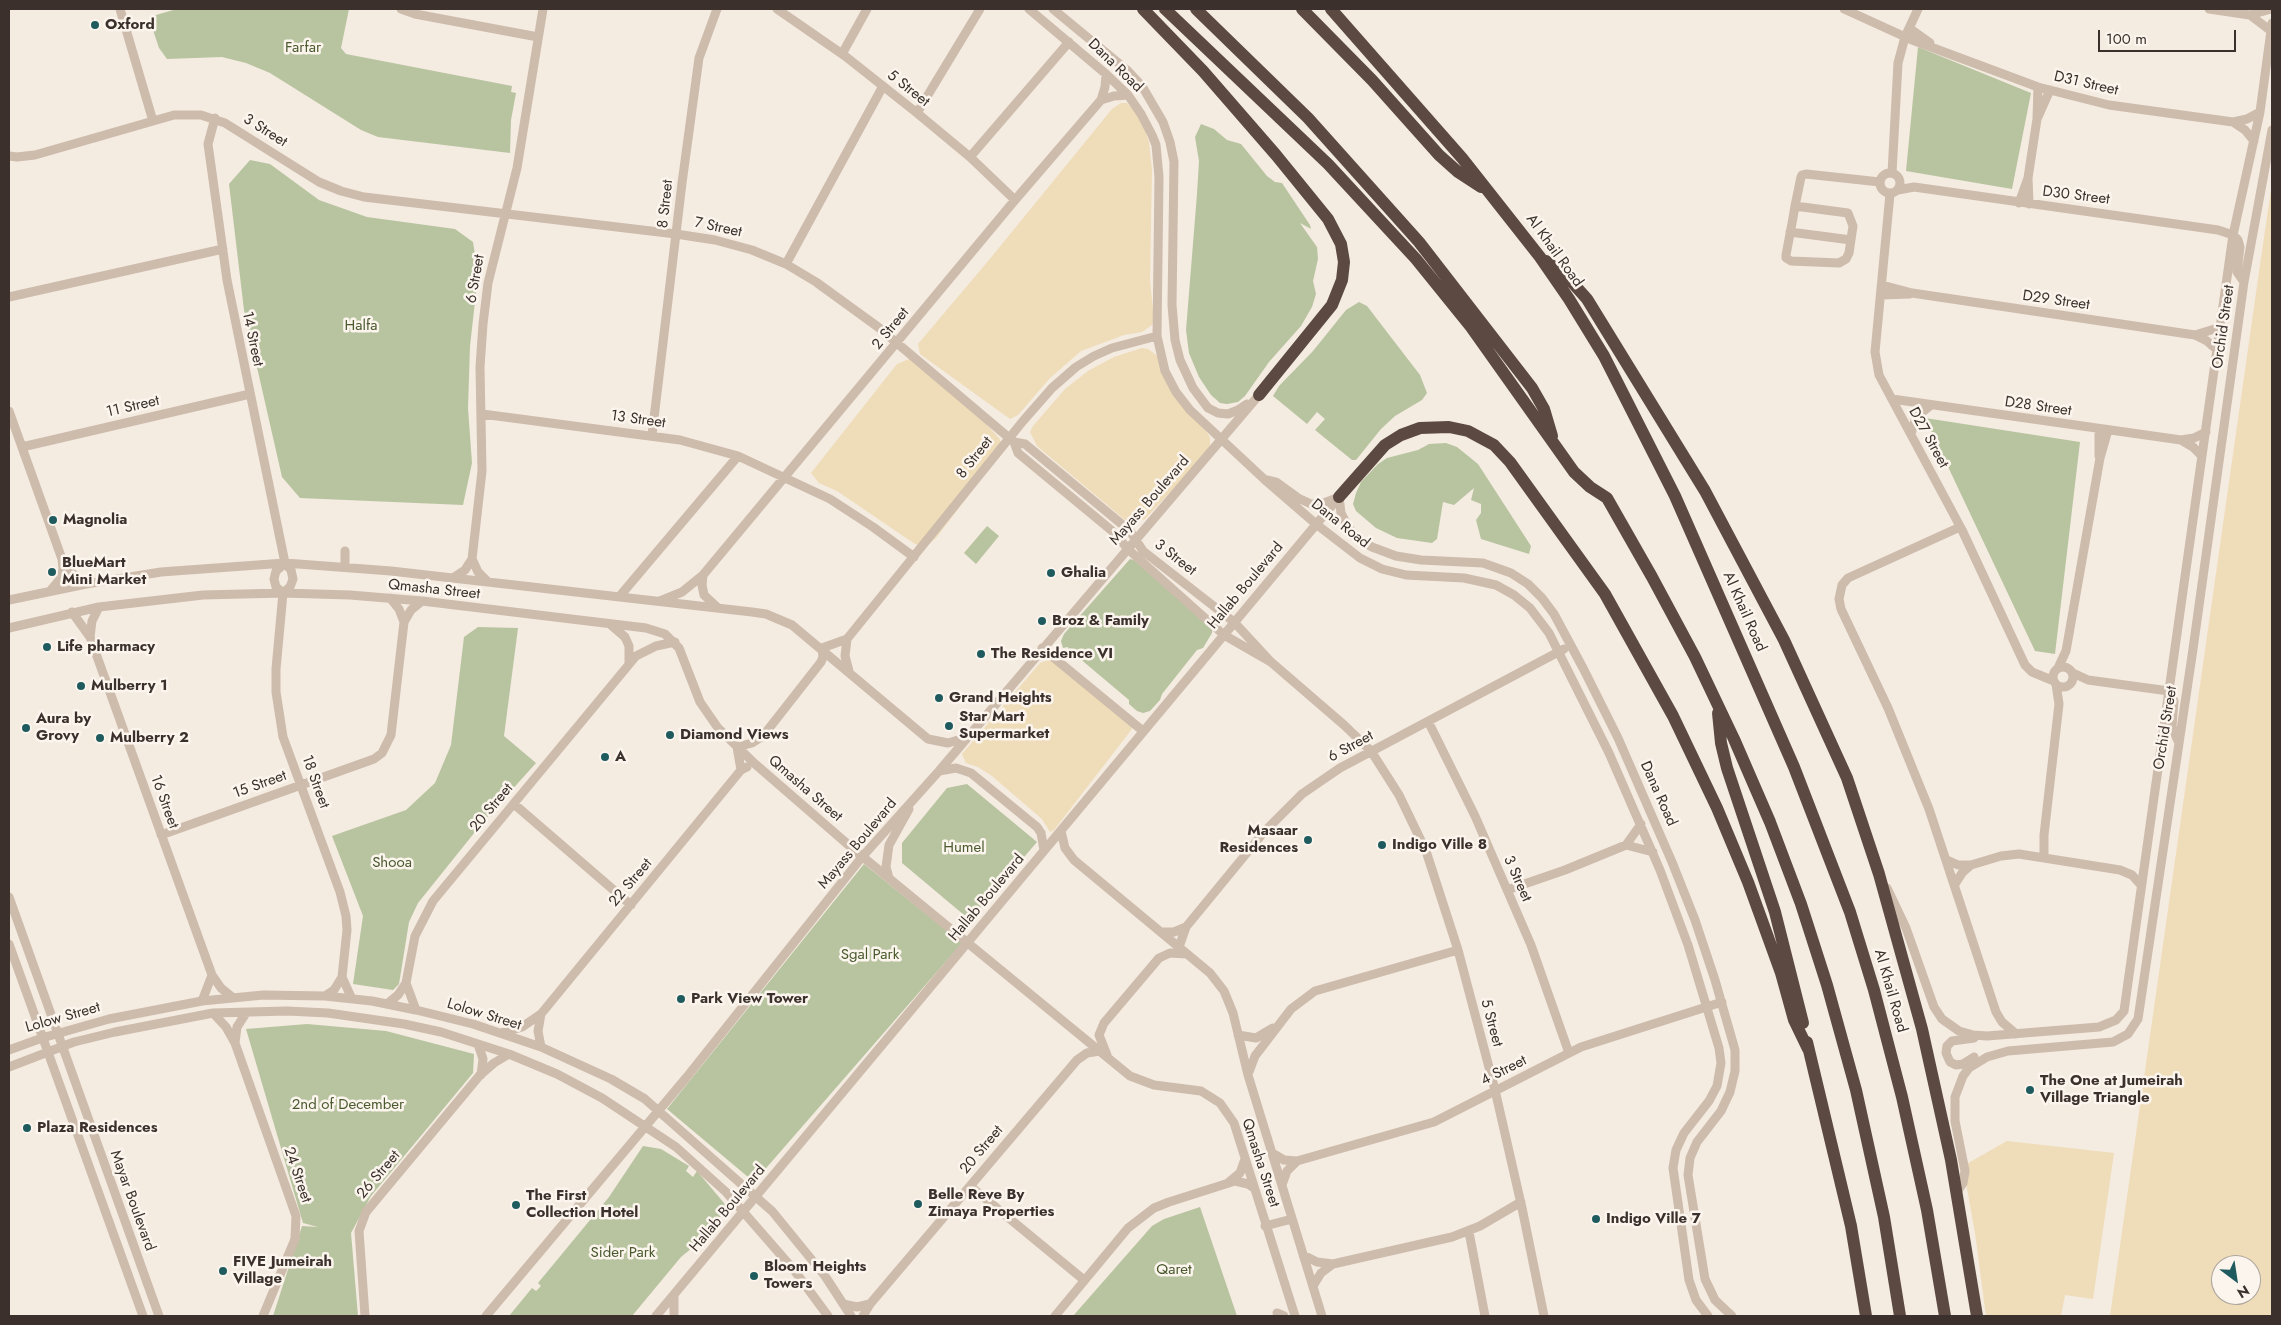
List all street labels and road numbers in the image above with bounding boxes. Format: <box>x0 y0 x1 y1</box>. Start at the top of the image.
street label: Dana Road <box>1084 35 1146 97</box>
street label: 5 Street <box>883 67 933 111</box>
street label: D31 Street <box>2052 68 2120 100</box>
street label: 3 Street <box>240 111 290 151</box>
street label: 8 Street <box>655 179 677 229</box>
street label: D30 Street <box>2041 183 2111 209</box>
street label: Al Khail Road <box>1522 211 1586 291</box>
street label: 7 Street <box>693 214 743 242</box>
street label: 6 Street <box>463 253 489 305</box>
street label: Orchid Street <box>2209 284 2239 370</box>
street label: D29 Street <box>2021 287 2091 315</box>
street label: 2 Street <box>869 304 913 354</box>
street label: 14 Street <box>237 310 267 368</box>
street label: 11 Street <box>105 392 161 422</box>
street label: D28 Street <box>2003 393 2073 421</box>
street label: D27 Street <box>1904 404 1952 472</box>
street label: 13 Street <box>609 407 667 433</box>
street label: 8 Street <box>953 433 997 483</box>
street label: Mayass Boulevard <box>1106 453 1194 549</box>
street label: Dana Road <box>1307 496 1373 552</box>
street label: 3 Street <box>1150 536 1200 580</box>
street label: Hallab Boulevard <box>1204 539 1288 633</box>
street label: Al Khail Road <box>1718 569 1770 655</box>
street label: Qmasha Street <box>387 576 481 604</box>
street label: Orchid Street <box>2150 685 2182 771</box>
street label: 6 Street <box>1325 727 1377 767</box>
street label: Qmasha Street <box>764 752 846 826</box>
street label: 18 Street <box>297 753 333 811</box>
street label: Dana Road <box>1636 759 1680 829</box>
street label: 15 Street <box>231 767 289 803</box>
street label: 16 Street <box>146 773 182 831</box>
street label: 20 Street <box>467 780 517 836</box>
street label: Mayass Boulevard <box>815 795 901 893</box>
street label: Hallab Boulevard <box>945 851 1029 945</box>
street label: 3 Street <box>1499 853 1535 905</box>
street label: 22 Street <box>606 855 656 911</box>
street label: Al Khail Road <box>1870 947 1910 1035</box>
street label: Lolow Street <box>445 995 523 1035</box>
street label: 5 Street <box>1476 997 1506 1049</box>
street label: Lolow Street <box>24 999 102 1037</box>
street label: 4 Street <box>1478 1052 1530 1090</box>
street label: Qmasha Street <box>1237 1116 1283 1210</box>
street label: 20 Street <box>957 1122 1007 1178</box>
street label: 24 Street <box>279 1145 315 1205</box>
street label: 26 Street <box>354 1147 404 1203</box>
street label: Mayar Boulevard <box>105 1148 159 1254</box>
street label: Hallab Boulevard <box>686 1162 770 1256</box>

